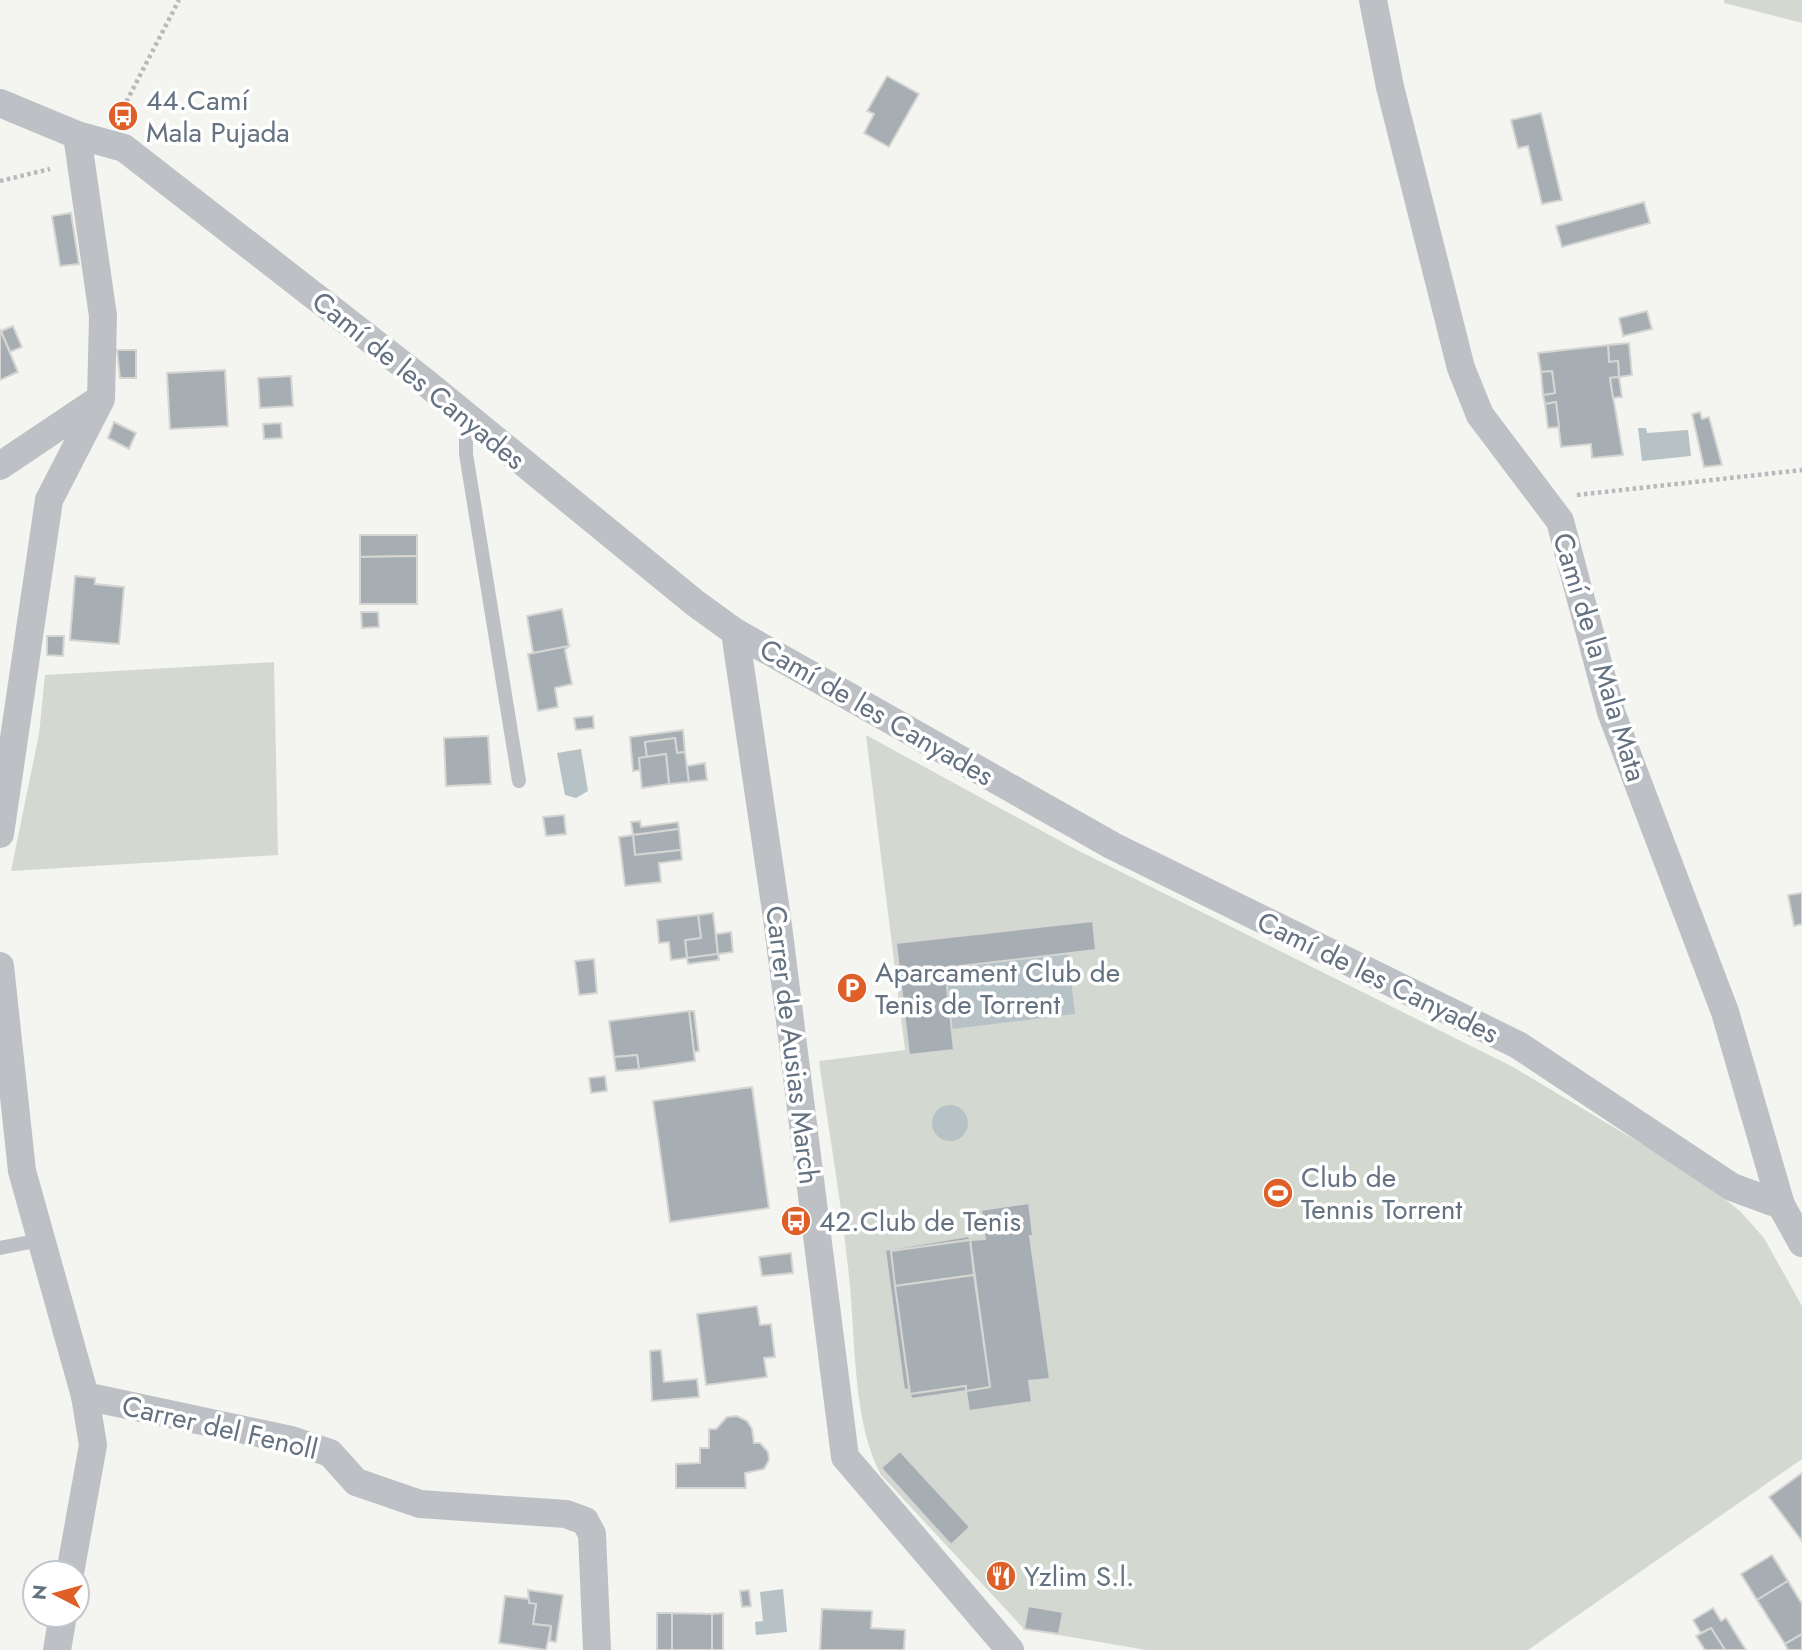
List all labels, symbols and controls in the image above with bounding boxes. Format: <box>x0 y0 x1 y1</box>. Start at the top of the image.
place label: 44.Camí Mala Pujada <box>146 80 290 153</box>
bus stop icon: 44.Camí Mala Pujada <box>106 99 140 133</box>
street label: Camí de les Canyades <box>303 281 534 479</box>
street label: Camí de la Mala Mata <box>1542 528 1657 787</box>
street label: Camí de les Canyades <box>752 629 1001 796</box>
street label: Camí de les Canyades <box>1250 901 1505 1054</box>
street label: Carrer de Ausias March <box>755 903 830 1187</box>
place label: Aparcament Club de Tenis de Torrent <box>875 952 1120 1025</box>
parking icon: Aparcament Club de Tenis de Torrent <box>835 971 869 1005</box>
place label: Club de Tennis Torrent <box>1301 1157 1462 1230</box>
sports icon: Club de Tennis Torrent <box>1261 1176 1295 1210</box>
place label: 42.Club de Tenis <box>819 1201 1021 1242</box>
bus stop icon: 42.Club de Tenis <box>779 1204 813 1238</box>
street label: Carrer del Fenoll <box>118 1385 322 1470</box>
place label: Yzlim S.l. <box>1024 1556 1134 1597</box>
north arrow <box>21 1559 91 1629</box>
restaurant icon: Yzlim S.l. <box>984 1559 1018 1593</box>
text: N <box>25 1583 54 1601</box>

